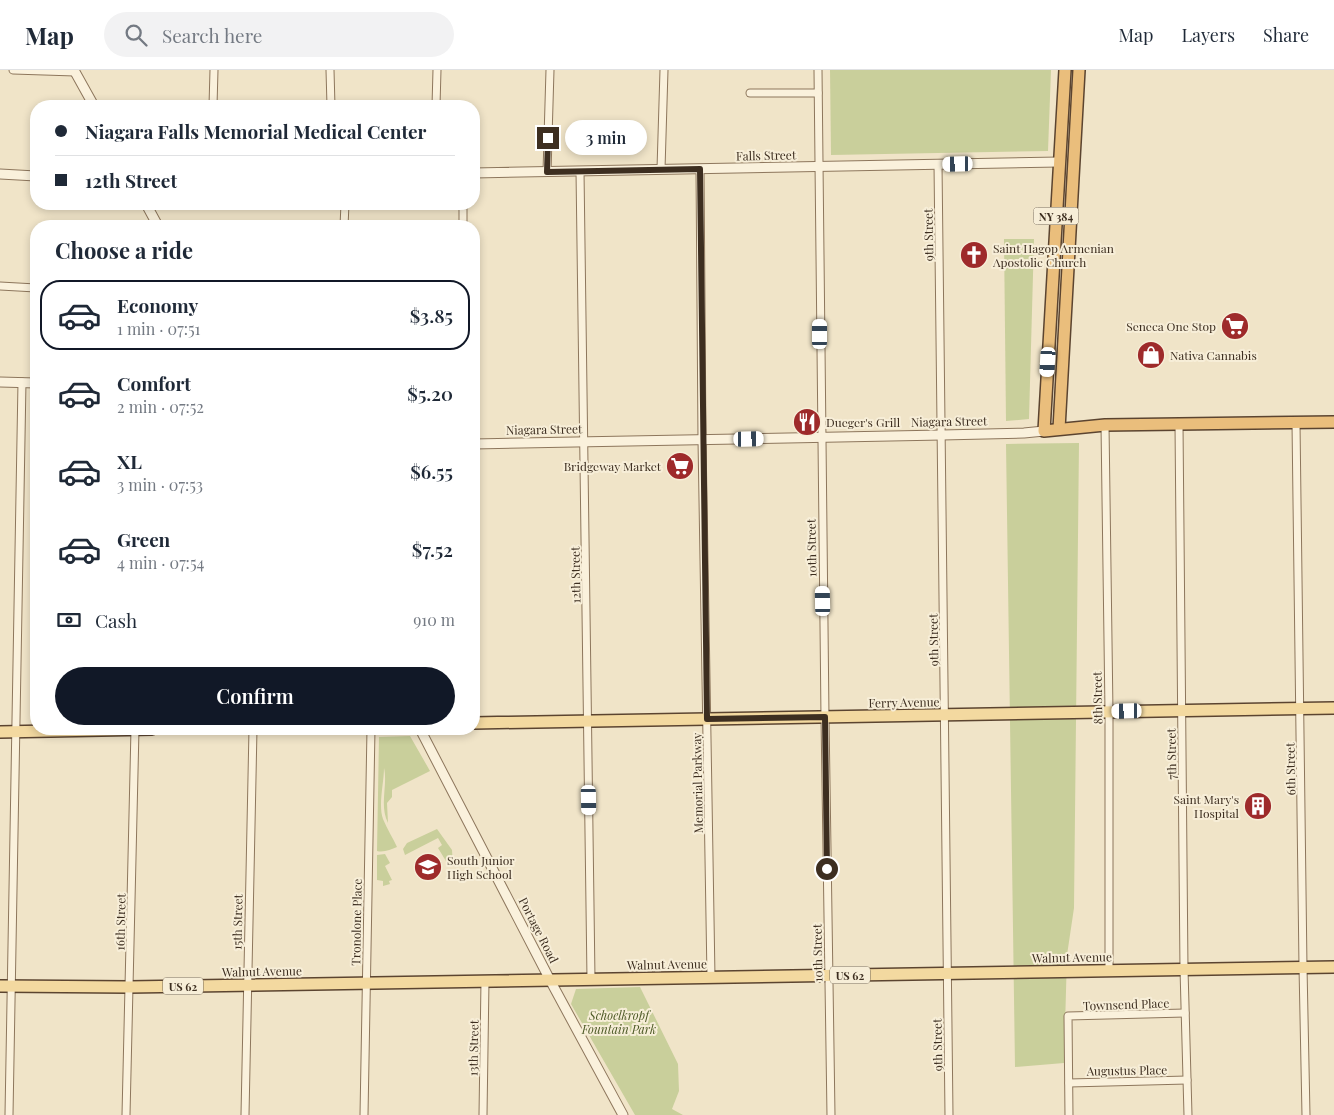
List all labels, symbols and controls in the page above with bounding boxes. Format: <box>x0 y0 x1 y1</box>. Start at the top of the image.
search box <box>104 12 454 57</box>
text: Map <box>25 19 74 51</box>
icon: search <box>122 21 150 49</box>
text: Search here <box>162 22 262 48</box>
text: Map <box>1118 23 1153 47</box>
text: Layers <box>1181 23 1235 47</box>
text: Share <box>1263 23 1309 47</box>
text: Niagara Falls Memorial Medical Center <box>85 118 426 144</box>
callout: 3 min <box>566 120 648 156</box>
route end <box>537 127 559 149</box>
text: 3 min <box>586 127 626 148</box>
street label: Falls Street <box>736 146 797 164</box>
car <box>942 156 973 172</box>
text: 12th Street <box>85 167 177 193</box>
street label: 9th Street <box>920 208 936 261</box>
road number: NY 384 <box>1034 208 1078 224</box>
text: Choose a ride <box>55 235 193 265</box>
church icon: Saint Hagop Armenian Apostolic Church <box>959 240 989 270</box>
place label: Saint Hagop Armenian Apostolic Church <box>992 240 1114 270</box>
text: Economy <box>117 292 198 318</box>
icon: car <box>57 293 102 338</box>
text: $3.85 <box>410 302 453 328</box>
supermarket icon: Seneca One Stop <box>1220 311 1250 341</box>
text: 1 min · 07:51 <box>117 318 200 339</box>
place label: Seneca One Stop <box>1126 318 1216 334</box>
car <box>812 319 827 349</box>
shop icon: Nativa Cannabis <box>1136 340 1166 370</box>
car <box>1039 347 1056 377</box>
place label: Nativa Cannabis <box>1170 347 1257 363</box>
text: Comfort <box>117 370 191 396</box>
icon: car <box>57 371 102 416</box>
text: $5.20 <box>407 380 453 406</box>
text: 2 min · 07:52 <box>117 396 204 417</box>
restaurant icon: Dueger's Grill <box>792 407 822 437</box>
street label: Niagara Street <box>911 412 988 430</box>
place label: Dueger's Grill <box>826 414 901 430</box>
street label: Niagara Street <box>506 420 583 438</box>
car <box>733 431 764 447</box>
text: XL <box>117 448 142 474</box>
icon: car <box>57 449 102 494</box>
supermarket icon: Bridgeway Market <box>665 451 695 481</box>
text: $6.55 <box>410 458 453 484</box>
place label: Bridgeway Market <box>564 458 662 474</box>
text: 3 min · 07:53 <box>117 474 203 495</box>
street label: 10th Street <box>802 518 820 577</box>
text: Green <box>117 526 170 552</box>
icon: car <box>57 527 102 572</box>
text: $7.52 <box>412 536 453 562</box>
street label: 12th Street <box>566 546 583 603</box>
text: 4 min · 07:54 <box>117 552 204 573</box>
car <box>815 586 830 616</box>
icon: cash <box>55 606 83 634</box>
text: Cash <box>95 607 137 633</box>
text: 910 m <box>413 609 455 630</box>
street label: 9th Street <box>925 613 941 666</box>
button: Confirm <box>55 667 455 725</box>
street label: 8th Street <box>1089 671 1105 725</box>
street label: Ferry Avenue <box>868 693 940 711</box>
car <box>1111 703 1142 719</box>
street label: 7th Street <box>1163 727 1179 780</box>
street label: Memorial Parkway <box>688 733 706 833</box>
street label: 6th Street <box>1282 742 1298 795</box>
car <box>581 785 596 815</box>
place label: Saint Mary's Hospital <box>1173 791 1240 821</box>
building icon: Saint Mary's Hospital <box>1243 791 1273 821</box>
school or university icon: South Junior High School <box>413 852 443 882</box>
place label: South Junior High School <box>447 852 515 882</box>
route start <box>816 858 838 880</box>
street label: Tronolone Place <box>347 878 365 966</box>
street label: 16th Street <box>112 893 129 951</box>
street label: 15th Street <box>229 893 245 950</box>
street label: Portage Road <box>516 894 562 966</box>
street label: 10th Street <box>808 923 826 982</box>
street label: Walnut Avenue <box>1031 948 1112 966</box>
street label: Walnut Avenue <box>626 955 707 973</box>
street label: Walnut Avenue <box>221 962 302 980</box>
road number: US 62 <box>830 966 870 984</box>
road number: US 62 <box>163 978 203 994</box>
street label: Townsend Place <box>1082 994 1170 1014</box>
park label: Schoelkropf Fountain Park <box>581 1007 656 1037</box>
street label: 9th Street <box>929 1018 945 1071</box>
street label: 13th Street <box>465 1019 482 1076</box>
street label: Augustus Place <box>1086 1061 1167 1079</box>

